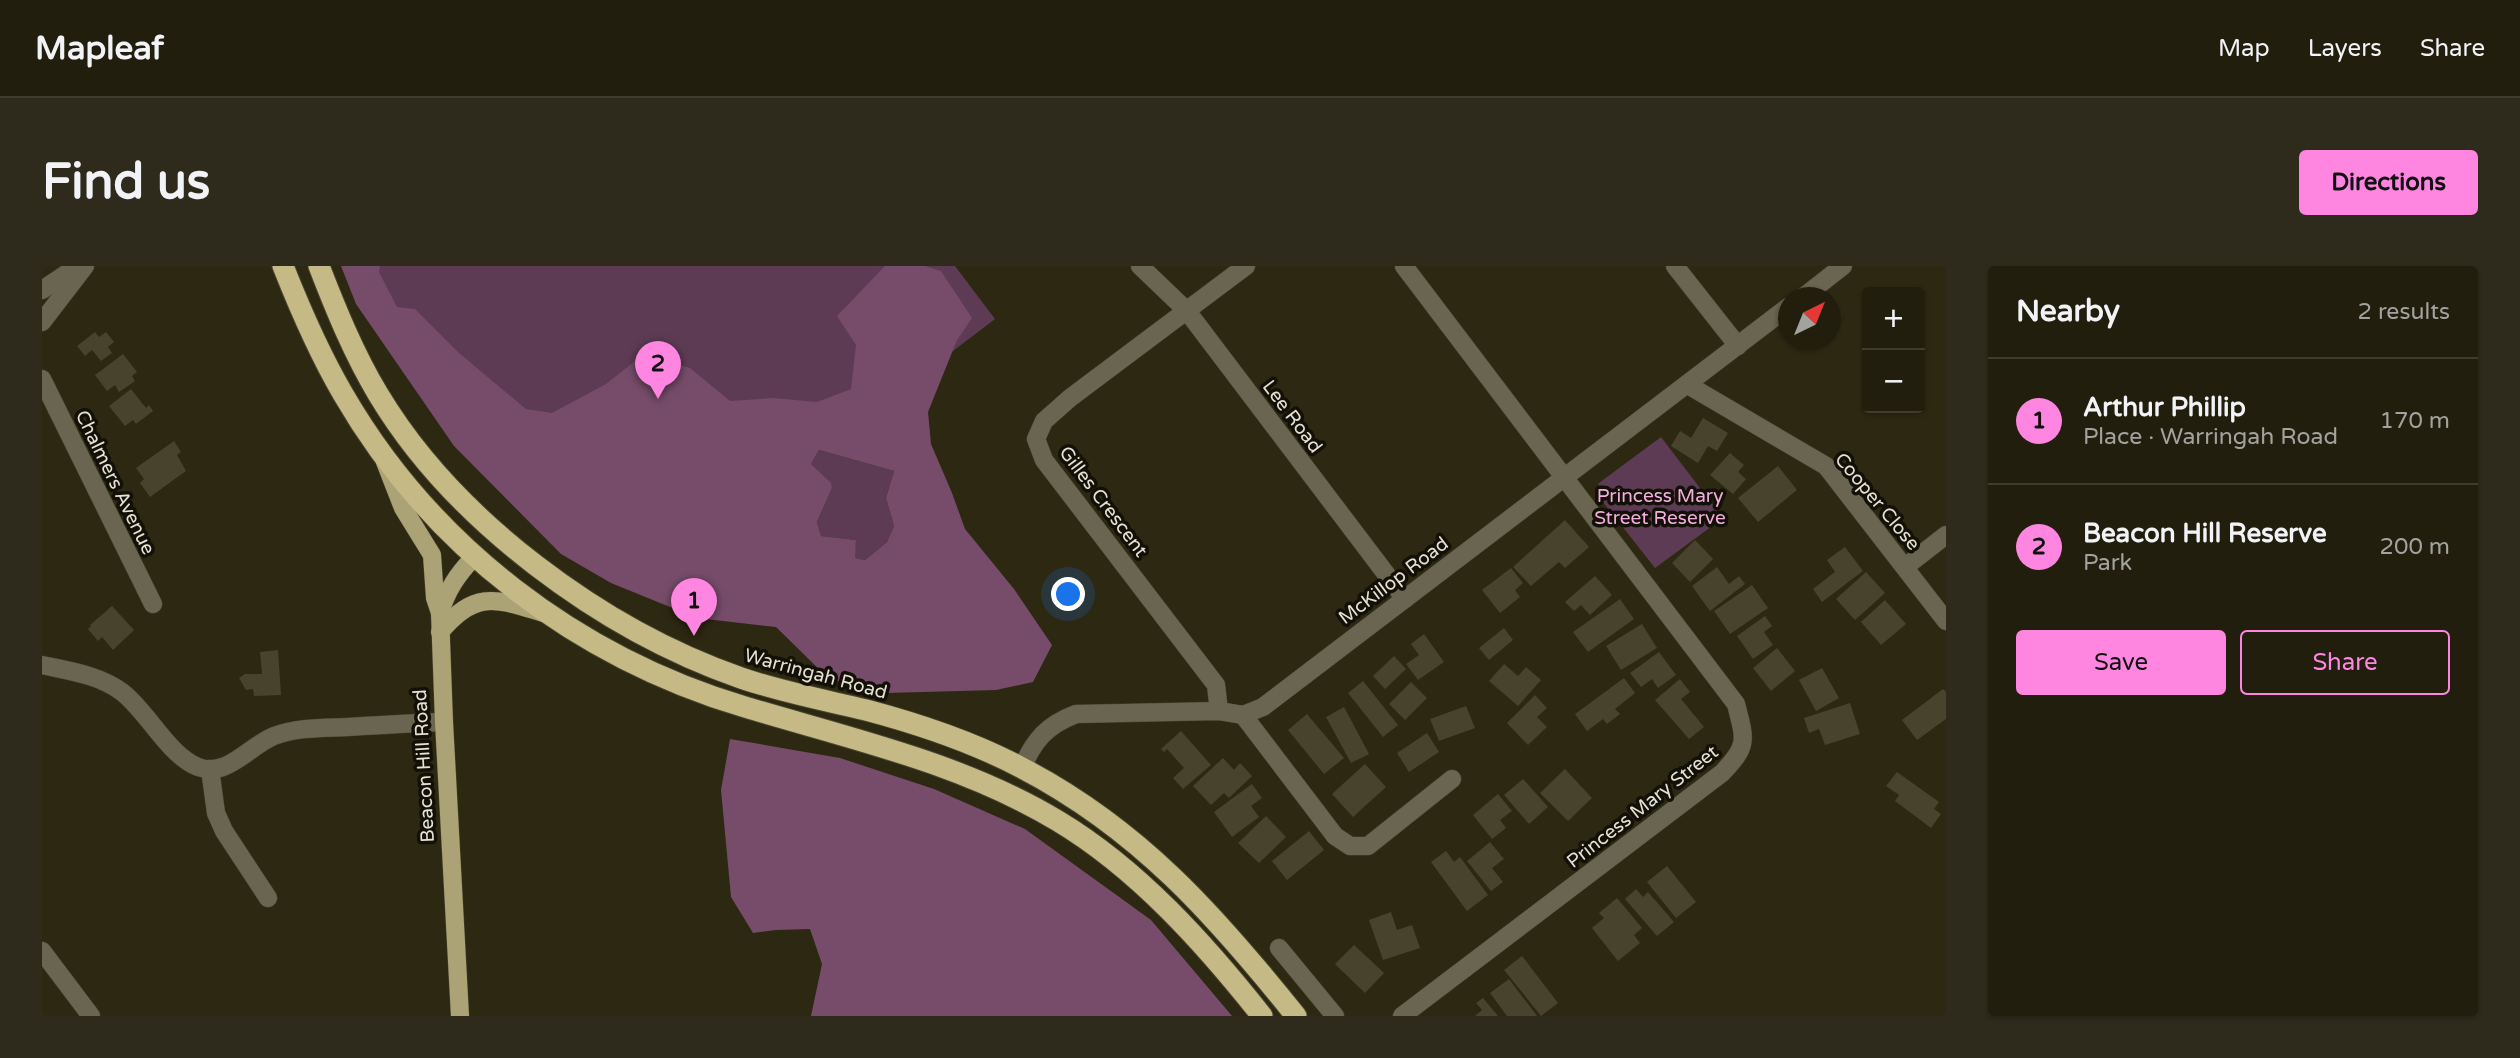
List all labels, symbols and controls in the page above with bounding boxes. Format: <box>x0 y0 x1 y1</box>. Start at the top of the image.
text: Mapleaf <box>35 29 164 68</box>
text: Map <box>2218 34 2270 63</box>
text: Layers <box>2308 34 2382 63</box>
text: Share <box>2420 34 2485 63</box>
button: Directions <box>2299 150 2478 215</box>
text: Find us <box>42 153 210 212</box>
north arrow <box>1778 287 1841 350</box>
map controls <box>1862 287 1925 413</box>
button: + <box>1862 287 1925 350</box>
text: Nearby <box>2016 293 2120 330</box>
text: 2 results <box>2357 298 2450 326</box>
pin: 2 <box>635 341 681 399</box>
button: − <box>1862 350 1925 413</box>
street label: Lee Road <box>1258 376 1327 457</box>
text: Arthur Phillip <box>2083 392 2246 423</box>
street label: Chalmers Avenue <box>71 407 160 558</box>
text: 1 <box>2032 407 2046 435</box>
text: 170 m <box>2380 407 2450 435</box>
text: Place · Warringah Road <box>2083 423 2338 451</box>
street label: Gilles Crescent <box>1054 442 1152 561</box>
street label: Cooper Close <box>1830 448 1924 555</box>
park label: Princess Mary Street Reserve <box>1594 485 1726 529</box>
text: Beacon Hill Reserve <box>2083 518 2327 549</box>
street label: McKillop Road <box>1335 532 1453 629</box>
text: 2 <box>2032 533 2046 561</box>
text: 200 m <box>2380 533 2450 561</box>
text: Park <box>2083 549 2132 577</box>
your location <box>1051 577 1085 611</box>
pin: 1 <box>671 578 717 636</box>
button: Save <box>2016 630 2226 695</box>
button: Share <box>2240 630 2450 695</box>
street label: Warringah Road <box>742 644 890 704</box>
street label: Beacon Hill Road <box>409 689 439 843</box>
street label: Princess Mary Street <box>1563 741 1723 873</box>

